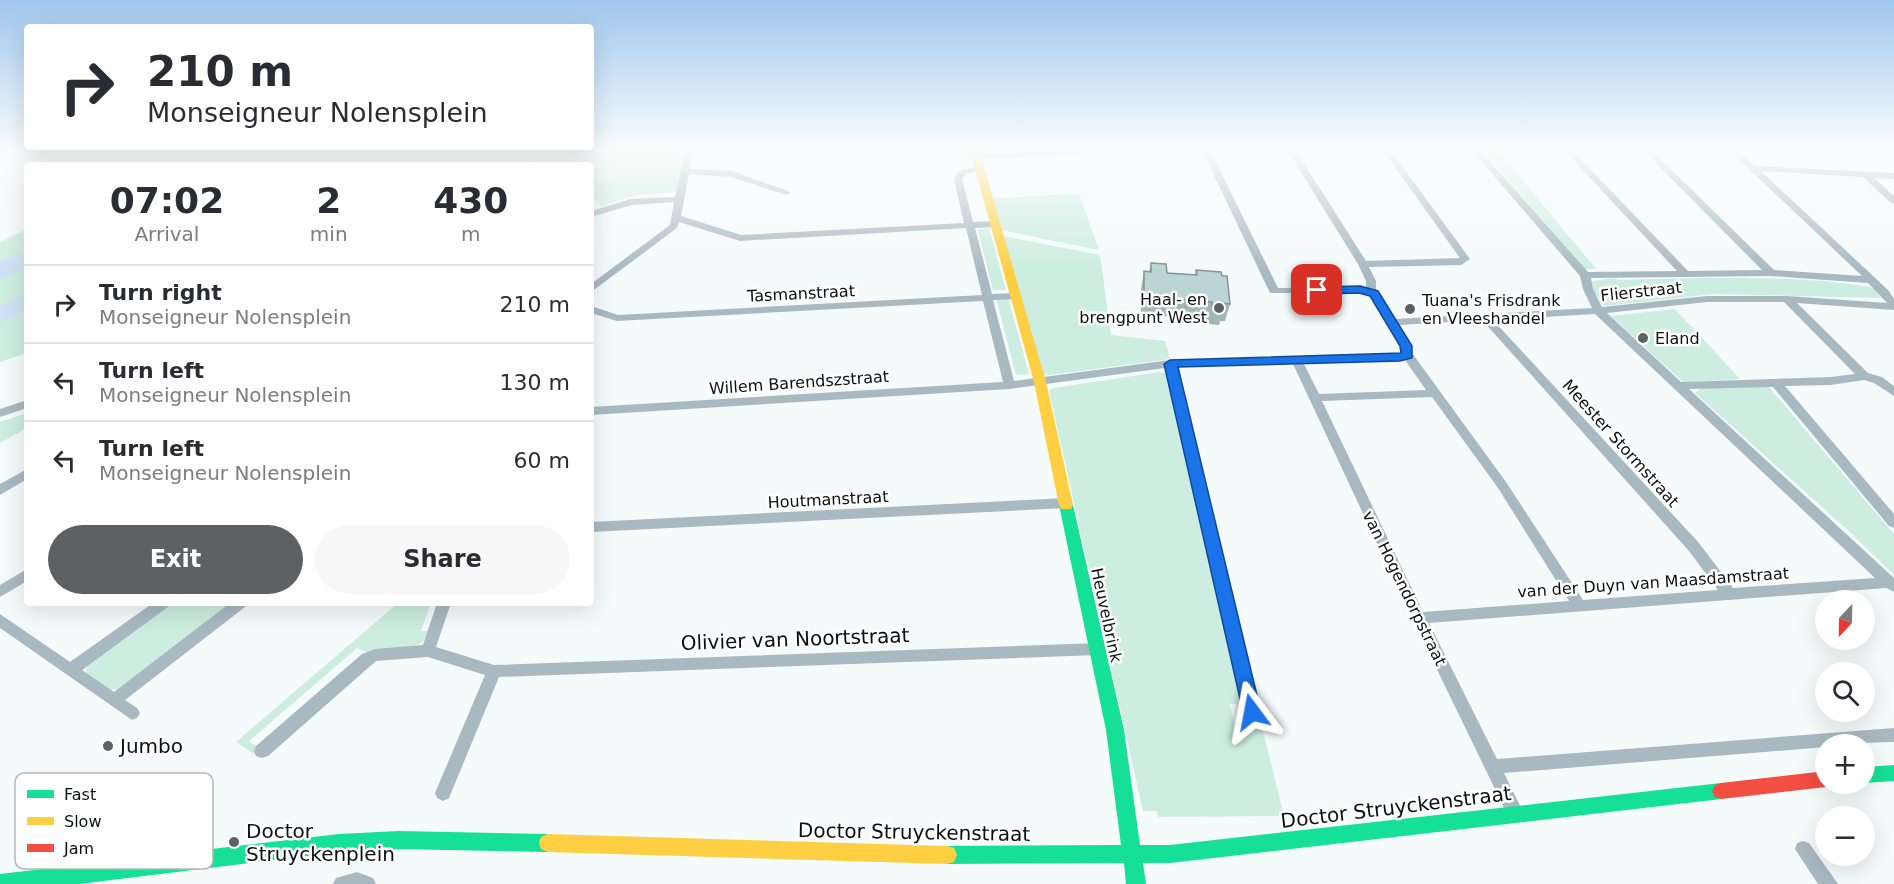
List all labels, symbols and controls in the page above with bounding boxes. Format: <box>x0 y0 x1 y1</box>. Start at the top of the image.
text: 210 m <box>147 47 293 96</box>
icon: right <box>48 48 126 126</box>
text: Monseigneur Nolensplein <box>147 97 488 128</box>
text: 07:02 <box>110 180 224 221</box>
text: 2 <box>316 180 341 221</box>
text: 430 <box>433 180 508 221</box>
text: Arrival <box>134 222 199 246</box>
text: min <box>310 222 348 246</box>
text: m <box>461 222 481 246</box>
pin <box>1291 264 1342 315</box>
icon: arrive <box>1300 273 1333 306</box>
street label: Flierstraat <box>1599 278 1683 305</box>
text: Turn right <box>99 280 222 305</box>
street label: Tasmanstraat <box>746 281 855 306</box>
icon: right <box>48 288 81 321</box>
place label: Haal- en brengpunt West <box>1079 290 1207 327</box>
place label: Tuana's Frisdrank en Vleeshandel <box>1421 291 1561 328</box>
text: 210 m <box>500 292 570 317</box>
marker: Haal- en brengpunt West <box>1212 301 1226 315</box>
marker: Tuana's Frisdrank en Vleeshandel <box>1403 302 1417 316</box>
text: Monseigneur Nolensplein <box>99 305 351 329</box>
place label: Eland <box>1655 329 1700 348</box>
marker: Eland <box>1636 331 1650 345</box>
text: Turn left <box>99 358 204 383</box>
icon: left <box>48 366 81 399</box>
street label: Willem Barendszstraat <box>708 367 890 398</box>
text: 130 m <box>500 370 570 395</box>
street label: Meester Stormstraat <box>1558 376 1683 511</box>
text: Monseigneur Nolensplein <box>99 383 351 407</box>
text: Turn left <box>99 436 204 461</box>
icon: left <box>48 444 81 477</box>
text: 60 m <box>514 448 570 473</box>
text: Monseigneur Nolensplein <box>99 461 351 485</box>
street label: Houtmanstraat <box>767 487 889 512</box>
street label: van Hogendorpstraat <box>1359 508 1450 669</box>
button: Exit <box>48 525 303 594</box>
button: Share <box>315 525 570 594</box>
street label: van der Duyn van Maasdamstraat <box>1517 564 1789 601</box>
street label: Heuvelbrink <box>1087 566 1126 665</box>
north arrow <box>1815 590 1875 650</box>
map controls <box>1815 590 1875 866</box>
street label: Olivier van Noortstraat <box>680 623 910 655</box>
button: search <box>1815 662 1875 722</box>
position arrow <box>1220 680 1284 744</box>
place label: Jumbo <box>118 734 183 758</box>
button: + <box>1815 734 1875 794</box>
marker: Jumbo <box>101 739 115 753</box>
legend <box>15 773 213 869</box>
street label: Doctor Struyckenstraat <box>1279 781 1513 833</box>
text: Fast <box>64 785 96 804</box>
button: − <box>1815 806 1875 866</box>
text: Slow <box>64 812 101 831</box>
street label: Doctor Struyckenstraat <box>798 818 1030 846</box>
place label: Doctor Struyckenplein <box>246 819 395 866</box>
marker: Doctor Struyckenplein <box>227 835 241 849</box>
text: Jam <box>63 839 94 858</box>

